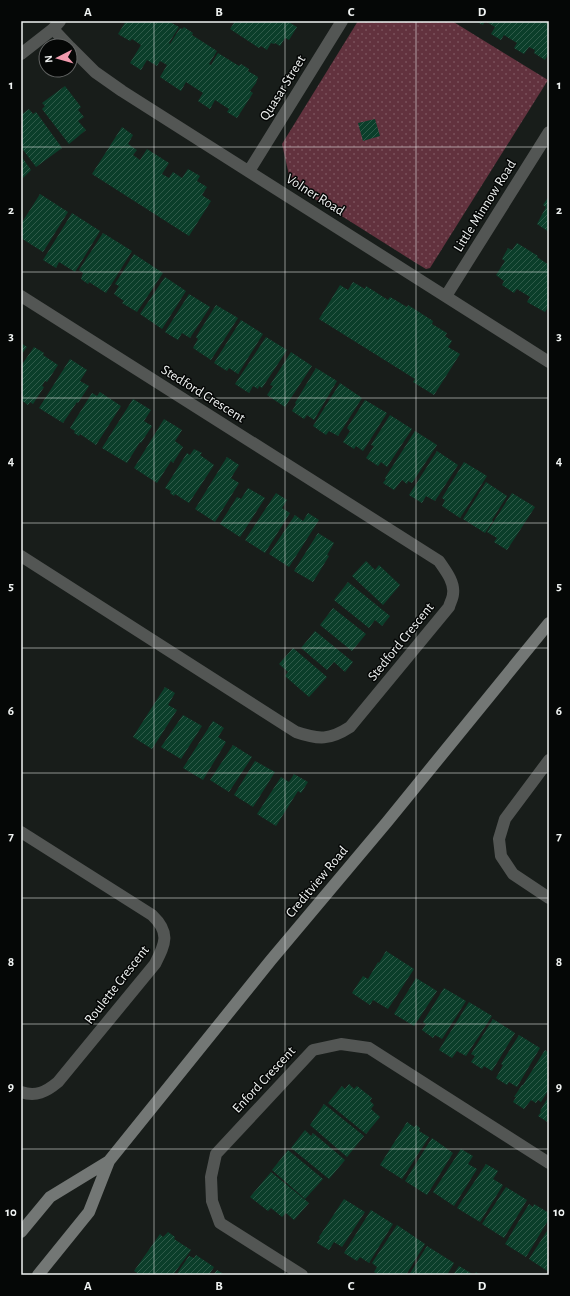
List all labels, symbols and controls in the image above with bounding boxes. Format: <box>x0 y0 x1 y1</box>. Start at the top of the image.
text: A <box>84 6 92 19</box>
text: B <box>215 6 223 19</box>
text: C <box>348 6 355 19</box>
text: D <box>478 6 487 19</box>
north arrow <box>38 38 78 78</box>
street label: Quasar Street <box>257 53 309 123</box>
text: N <box>43 55 54 63</box>
text: 1 <box>9 79 13 92</box>
text: 1 <box>557 79 561 92</box>
street label: Little Minnow Road <box>451 158 519 254</box>
street label: Volner Road <box>283 172 347 218</box>
text: 2 <box>8 204 14 217</box>
text: 2 <box>556 204 562 217</box>
text: 3 <box>8 330 14 343</box>
text: 3 <box>556 330 562 343</box>
street label: Stedford Crescent <box>159 363 248 426</box>
text: 4 <box>8 455 15 468</box>
text: 4 <box>556 455 563 468</box>
text: 5 <box>8 580 14 593</box>
text: 5 <box>556 580 562 593</box>
street label: Stedford Crescent <box>365 600 437 684</box>
text: 6 <box>8 705 14 718</box>
text: 6 <box>556 705 562 718</box>
text: 7 <box>8 830 14 843</box>
text: 7 <box>556 830 562 843</box>
street label: Creditview Road <box>283 844 351 920</box>
street label: Roulette Crescent <box>82 943 152 1027</box>
text: 8 <box>8 956 14 969</box>
text: 8 <box>556 956 562 969</box>
street label: Enford Crescent <box>230 1044 299 1116</box>
text: 9 <box>8 1081 14 1094</box>
text: 9 <box>556 1081 562 1094</box>
text: 10 <box>5 1206 17 1219</box>
text: 10 <box>553 1206 565 1219</box>
text: A <box>84 1280 92 1293</box>
text: B <box>215 1280 223 1293</box>
text: C <box>348 1280 355 1293</box>
text: D <box>478 1280 487 1293</box>

